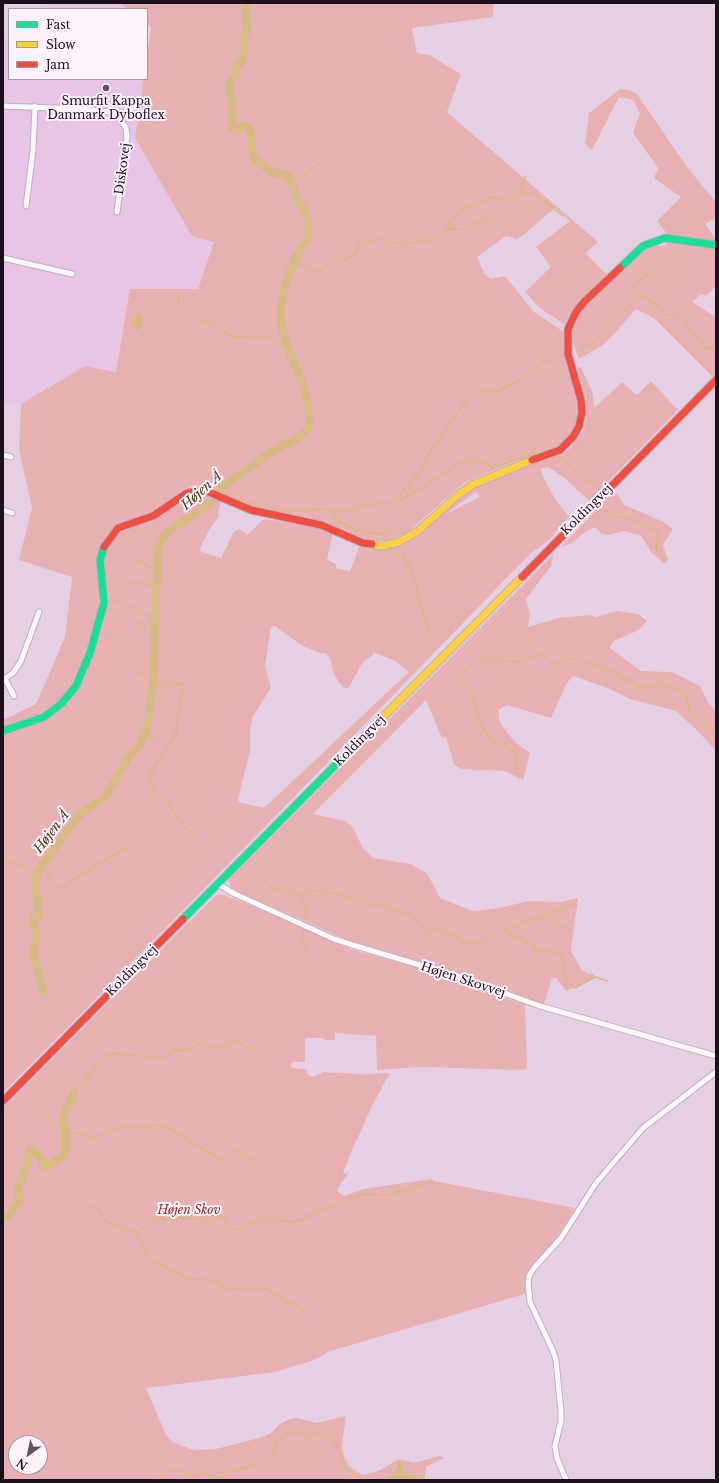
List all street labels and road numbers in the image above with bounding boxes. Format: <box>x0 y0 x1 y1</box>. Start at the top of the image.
street label: Diskovej <box>112 142 134 196</box>
street label: Koldingvej <box>559 482 615 538</box>
street label: Koldingvej <box>332 713 388 769</box>
street label: Koldingvej <box>104 943 160 999</box>
street label: Højen Skovvej <box>419 960 507 1000</box>

